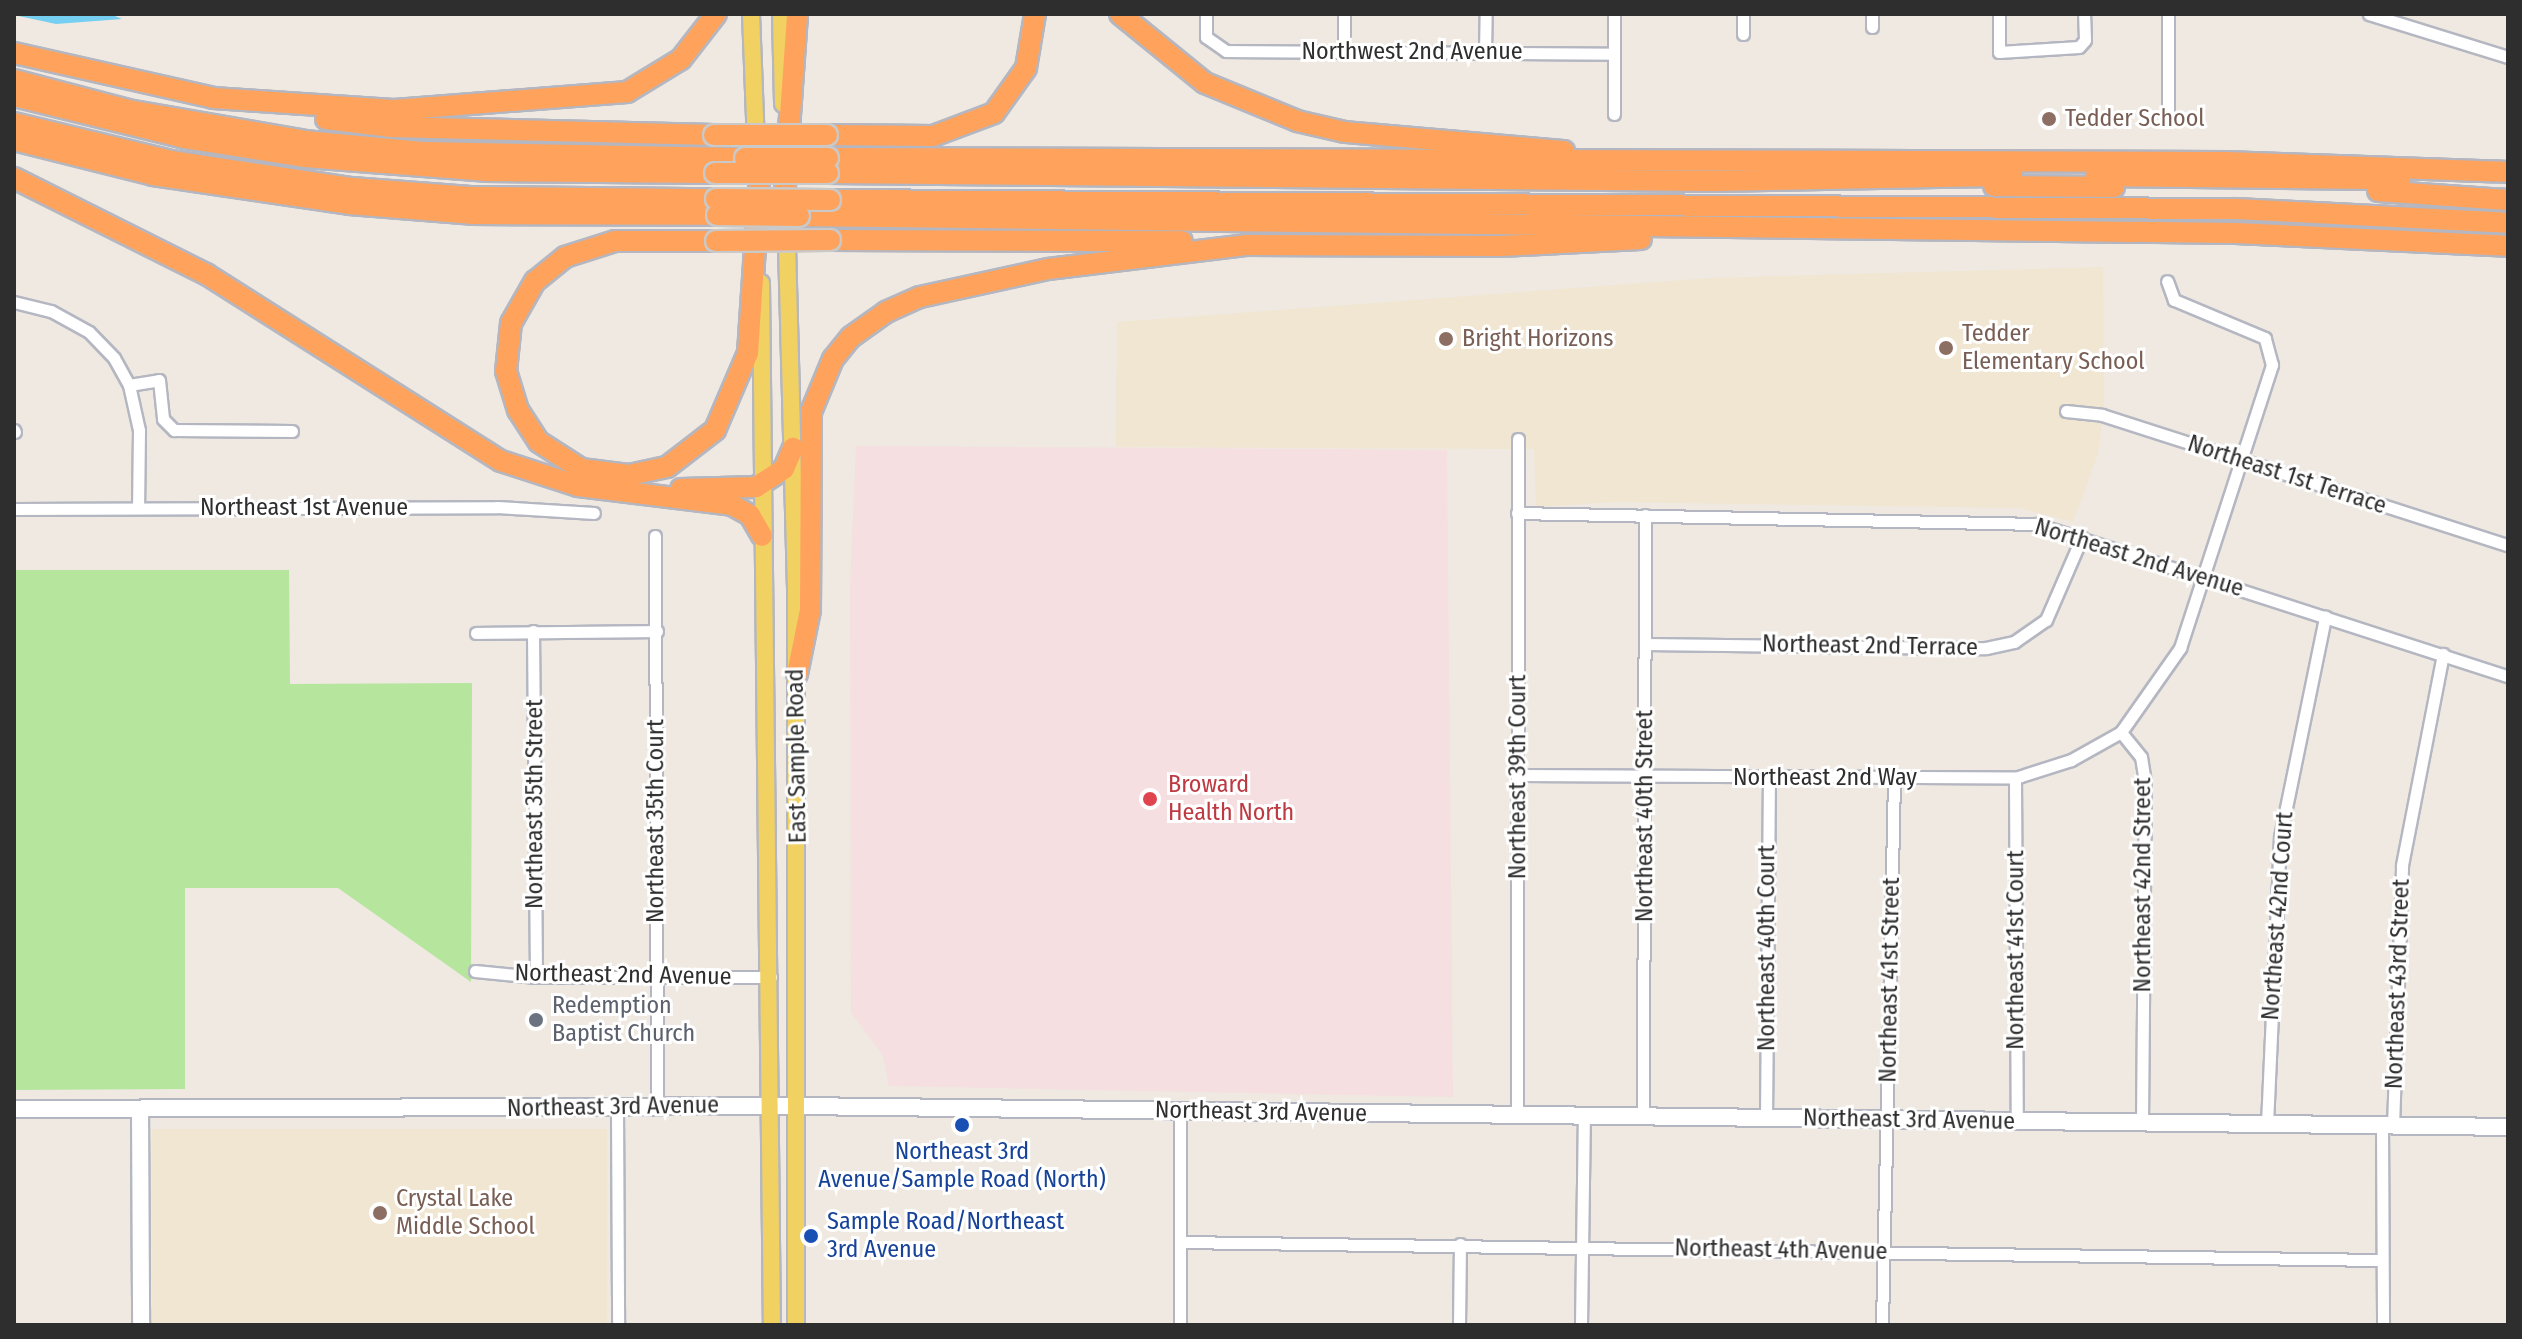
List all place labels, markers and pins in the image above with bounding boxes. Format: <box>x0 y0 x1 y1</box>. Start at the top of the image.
place label: Tedder School <box>2065 105 2205 133</box>
marker: Tedder School <box>2040 110 2058 128</box>
place label: Tedder Elementary School <box>1962 320 2145 376</box>
place label: Bright Horizons <box>1462 325 1613 353</box>
marker: Bright Horizons <box>1437 330 1455 348</box>
marker: Tedder Elementary School <box>1937 339 1955 357</box>
place label: Broward Health North <box>1168 771 1294 827</box>
marker: Broward Health North <box>1139 788 1161 810</box>
place label: Redemption Baptist Church <box>552 992 695 1048</box>
marker: Redemption Baptist Church <box>527 1011 545 1029</box>
marker: Northeast 3rd Avenue/Sample Road (North) <box>953 1116 971 1134</box>
place label: Northeast 3rd Avenue/Sample Road (North) <box>818 1138 1106 1194</box>
place label: Crystal Lake Middle School <box>396 1185 535 1241</box>
marker: Crystal Lake Middle School <box>371 1204 389 1222</box>
place label: Sample Road/Northeast 3rd Avenue <box>827 1208 1064 1264</box>
marker: Sample Road/Northeast 3rd Avenue <box>802 1227 820 1245</box>

